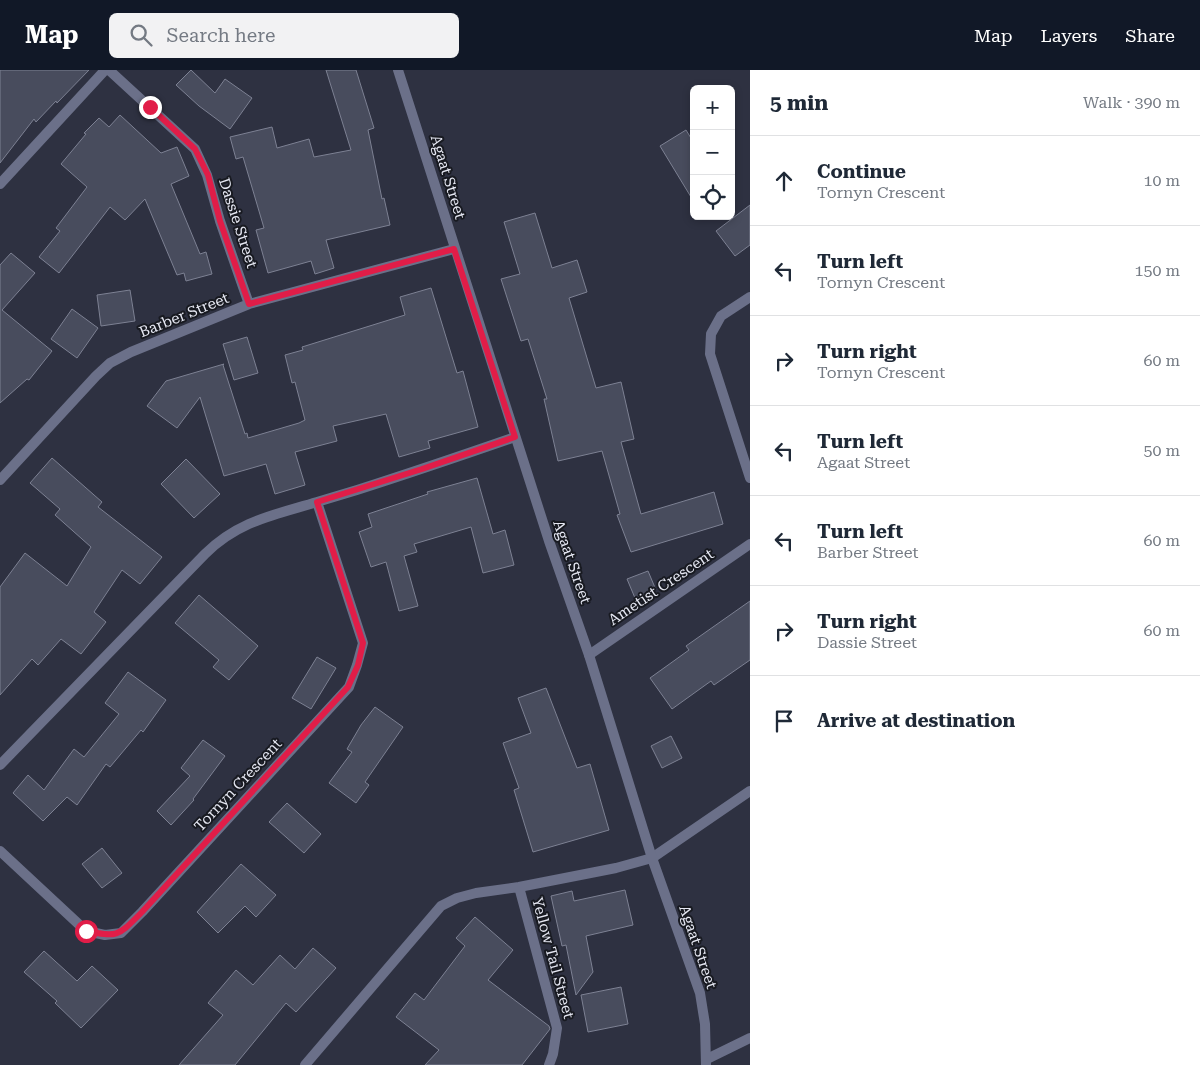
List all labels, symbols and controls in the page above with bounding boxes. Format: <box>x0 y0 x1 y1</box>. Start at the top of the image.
search box <box>109 13 459 58</box>
text: Map <box>25 21 79 49</box>
icon: search <box>127 21 155 49</box>
text: Search here <box>167 24 275 47</box>
text: Map <box>974 25 1013 46</box>
text: Layers <box>1041 25 1097 46</box>
text: Share <box>1125 25 1175 46</box>
map controls <box>690 85 735 220</box>
button: + <box>690 85 735 130</box>
text: 5 min <box>770 91 828 115</box>
text: Walk · 390 m <box>1083 93 1180 112</box>
route end <box>139 96 162 119</box>
button: − <box>690 130 735 175</box>
street label: Agaat Street <box>427 133 469 222</box>
text: Continue <box>817 160 906 183</box>
icon: ahead <box>770 167 798 195</box>
text: 10 m <box>1143 171 1180 190</box>
button: locate <box>690 175 735 220</box>
street label: Dassie Street <box>215 176 261 271</box>
text: Tornyn Crescent <box>817 183 945 202</box>
text: Turn left <box>817 250 903 273</box>
icon: left <box>770 257 798 285</box>
text: 150 m <box>1134 261 1180 280</box>
text: Tornyn Crescent <box>817 273 945 292</box>
street label: Barber Street <box>137 289 232 341</box>
text: Turn right <box>817 340 917 363</box>
icon: right <box>770 347 798 375</box>
text: 60 m <box>1143 351 1180 370</box>
text: Tornyn Crescent <box>817 363 945 382</box>
text: Turn left <box>817 430 903 453</box>
icon: left <box>770 437 798 465</box>
text: 50 m <box>1143 441 1180 460</box>
text: Agaat Street <box>817 453 910 472</box>
street label: Agaat Street <box>549 518 595 607</box>
text: Turn left <box>817 520 903 543</box>
icon: left <box>770 527 798 555</box>
text: 60 m <box>1143 531 1180 550</box>
text: Barber Street <box>817 543 919 562</box>
street label: Ametist Crescent <box>605 545 718 629</box>
text: Turn right <box>817 610 917 633</box>
icon: right <box>770 617 798 645</box>
text: 60 m <box>1143 621 1180 640</box>
text: Dassie Street <box>817 633 917 652</box>
icon: arrive <box>770 707 798 735</box>
text: Arrive at destination <box>817 709 1015 732</box>
street label: Tornyn Crescent <box>190 735 286 835</box>
street label: Yellow Tail Street <box>528 895 578 1021</box>
street label: Agaat Street <box>675 903 721 992</box>
route start <box>75 920 98 943</box>

